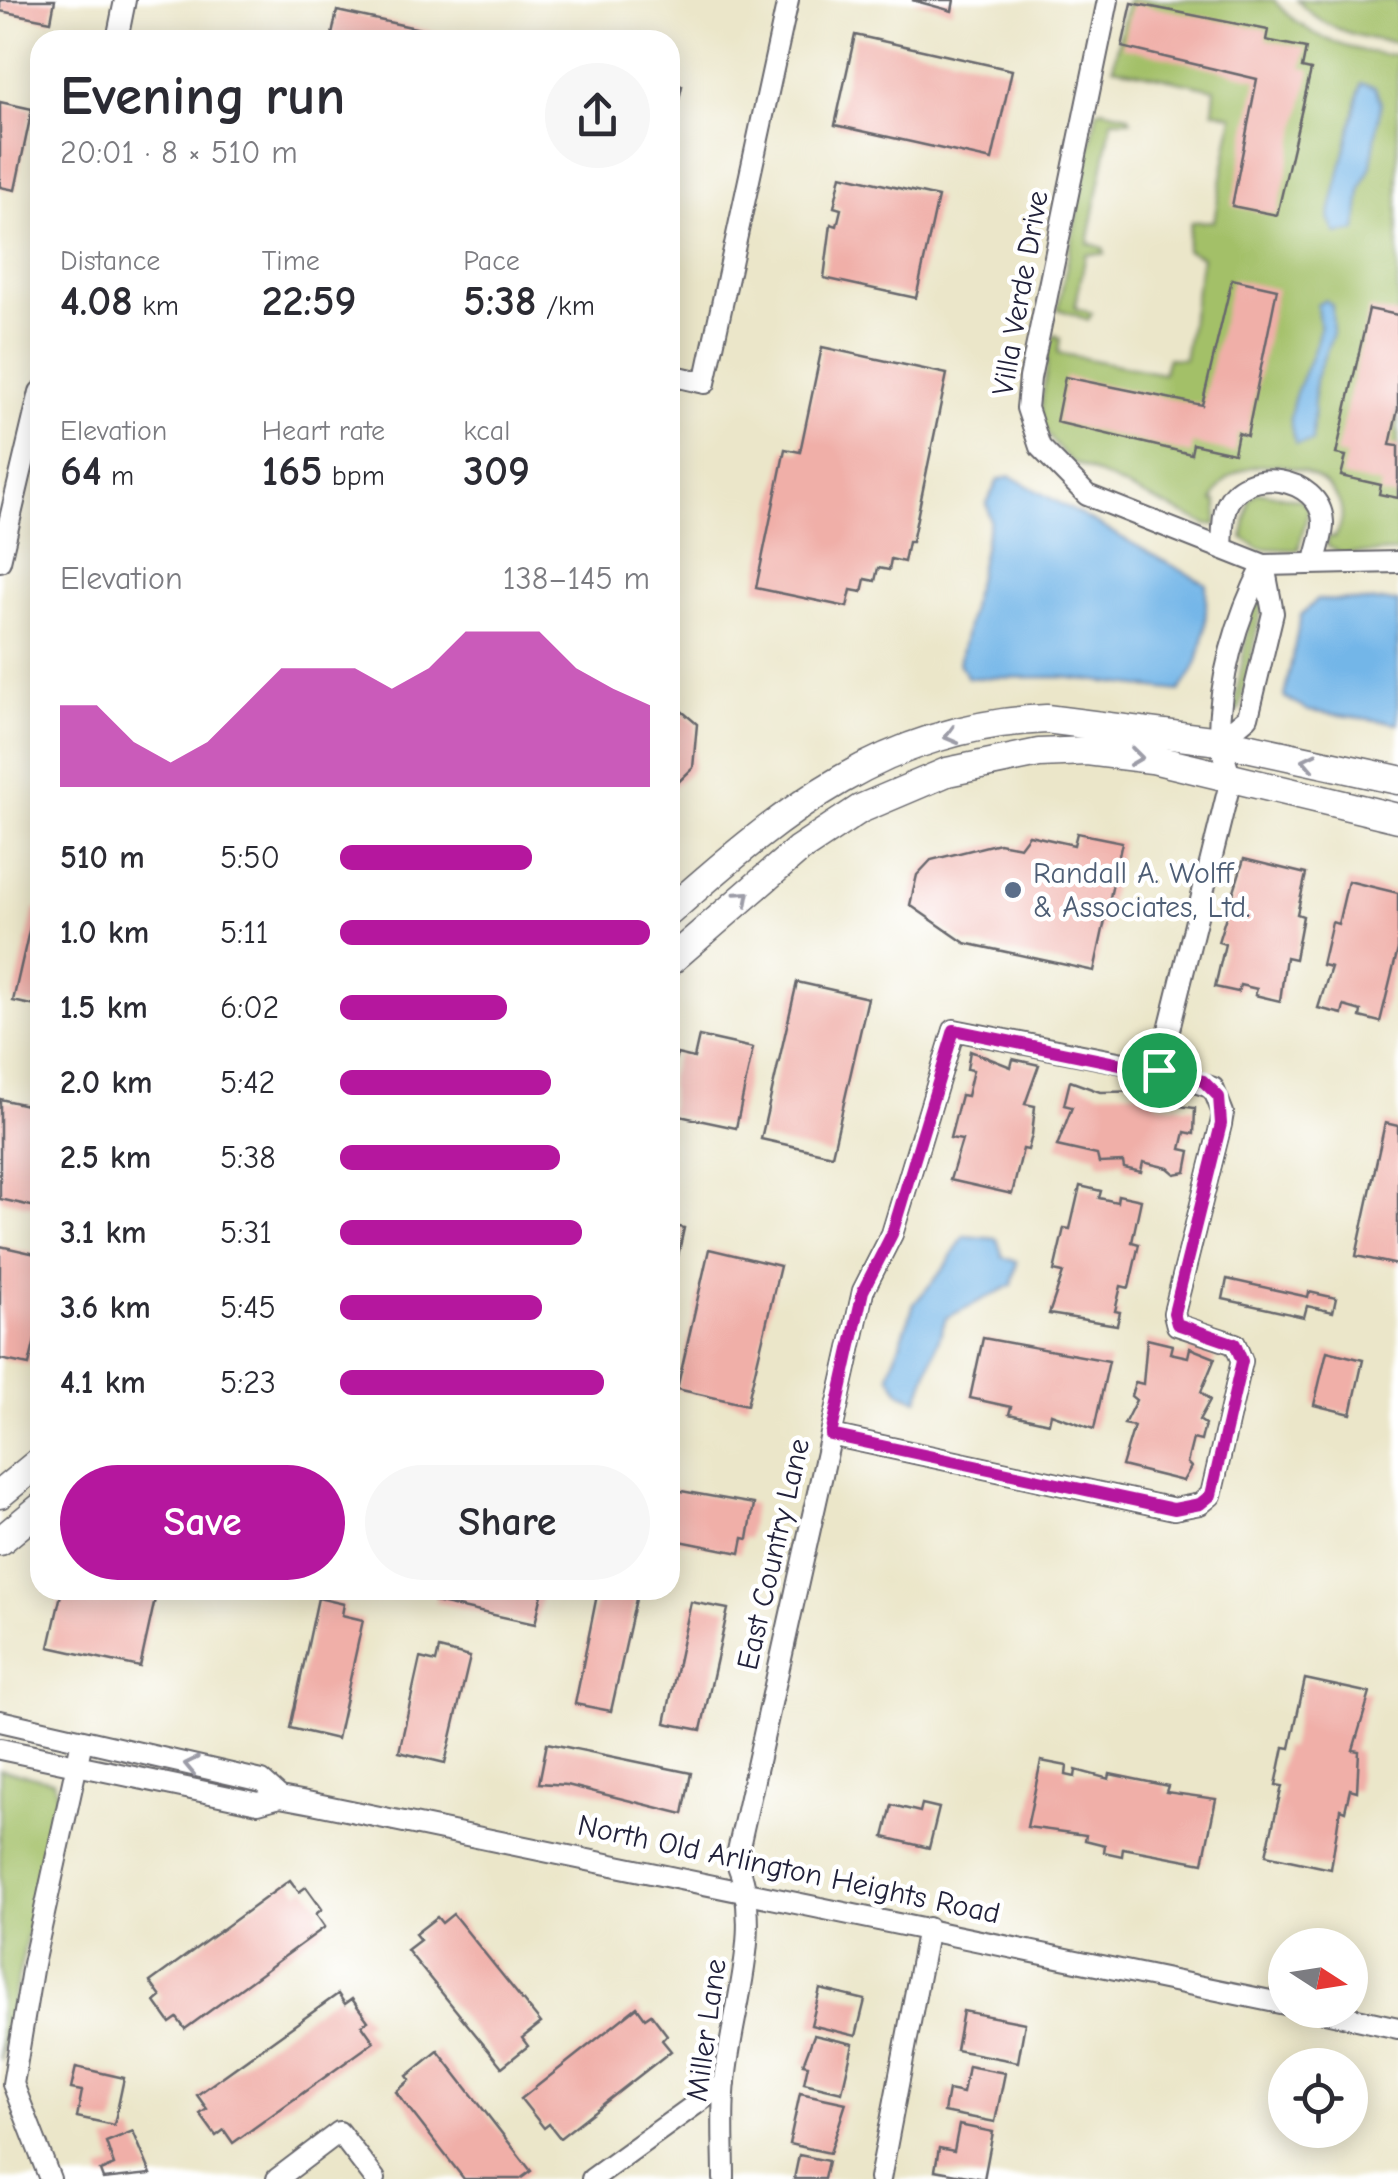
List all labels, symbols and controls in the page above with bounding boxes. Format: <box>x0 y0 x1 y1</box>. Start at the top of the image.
button: share <box>545 63 650 168</box>
text: Evening run <box>60 64 345 128</box>
text: 20:01 · 8 × 510 m <box>60 134 298 171</box>
street label: Villa Verde Drive <box>985 188 1056 398</box>
text: Distance <box>60 245 160 277</box>
text: Time <box>262 245 320 277</box>
text: Pace <box>463 245 520 277</box>
text: 4.08 <box>60 277 133 326</box>
text: 22:59 <box>262 277 356 326</box>
text: 5:38 <box>463 277 537 326</box>
text: km <box>133 290 179 322</box>
text: /km <box>537 290 595 322</box>
text: Elevation <box>60 415 167 447</box>
text: Heart rate <box>262 415 385 447</box>
text: kcal <box>463 415 510 447</box>
text: 64 <box>60 447 102 496</box>
text: 165 <box>262 447 322 496</box>
text: 309 <box>463 447 530 496</box>
text: m <box>102 460 134 492</box>
text: bpm <box>322 460 385 492</box>
text: Elevation <box>60 560 183 597</box>
text: 138–145 m <box>503 560 650 597</box>
one-way arrow <box>943 724 960 745</box>
one-way arrow <box>1128 746 1144 767</box>
one-way arrow <box>1301 751 1318 772</box>
text: 510 m <box>60 839 145 876</box>
text: 5:50 <box>220 839 280 876</box>
place label: Randall A. Wolff & Associates, Ltd. <box>1033 856 1251 925</box>
marker: Randall A. Wolff & Associates, Ltd. <box>1002 879 1024 901</box>
one-way arrow <box>732 891 751 909</box>
text: 1.0 km <box>60 914 149 951</box>
text: 5:11 <box>220 914 268 951</box>
text: 1.5 km <box>60 989 148 1026</box>
text: 6:02 <box>220 989 279 1026</box>
pin <box>1117 1028 1202 1113</box>
icon: arrive <box>1132 1043 1187 1098</box>
text: 2.0 km <box>60 1064 152 1101</box>
text: 5:42 <box>220 1064 275 1101</box>
text: 2.5 km <box>60 1139 151 1176</box>
text: 5:38 <box>220 1139 276 1176</box>
text: 3.1 km <box>60 1214 147 1251</box>
text: 5:31 <box>220 1214 272 1251</box>
text: 3.6 km <box>60 1289 151 1326</box>
text: 5:45 <box>220 1289 276 1326</box>
text: 4.1 km <box>60 1364 146 1401</box>
text: 5:23 <box>220 1364 276 1401</box>
street label: East Country Lane <box>730 1435 817 1673</box>
button: Save <box>60 1465 345 1580</box>
button: Share <box>365 1465 650 1580</box>
one-way arrow <box>182 1756 199 1777</box>
street label: North Old Arlington Heights Road <box>575 1808 1003 1931</box>
north arrow <box>1268 1928 1368 2028</box>
map controls <box>1268 1928 1368 2148</box>
street label: Miller Lane <box>679 1957 734 2104</box>
button: locate <box>1268 2048 1368 2148</box>

